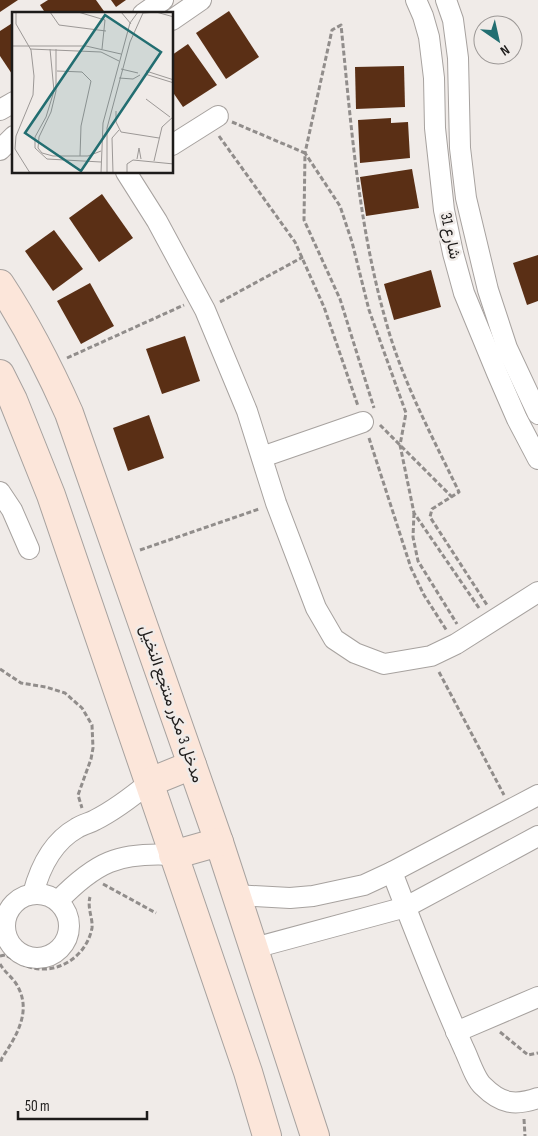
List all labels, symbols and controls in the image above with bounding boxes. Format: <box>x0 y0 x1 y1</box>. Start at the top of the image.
inset map <box>12 12 174 174</box>
north arrow <box>473 15 523 65</box>
text: N <box>497 41 513 60</box>
street label: شارع 31 <box>435 211 464 261</box>
street label: مدخل 3 مكرر منتجع النخيل <box>134 623 207 786</box>
scale bar <box>18 1088 146 1120</box>
text: 50 m <box>25 1097 50 1116</box>

